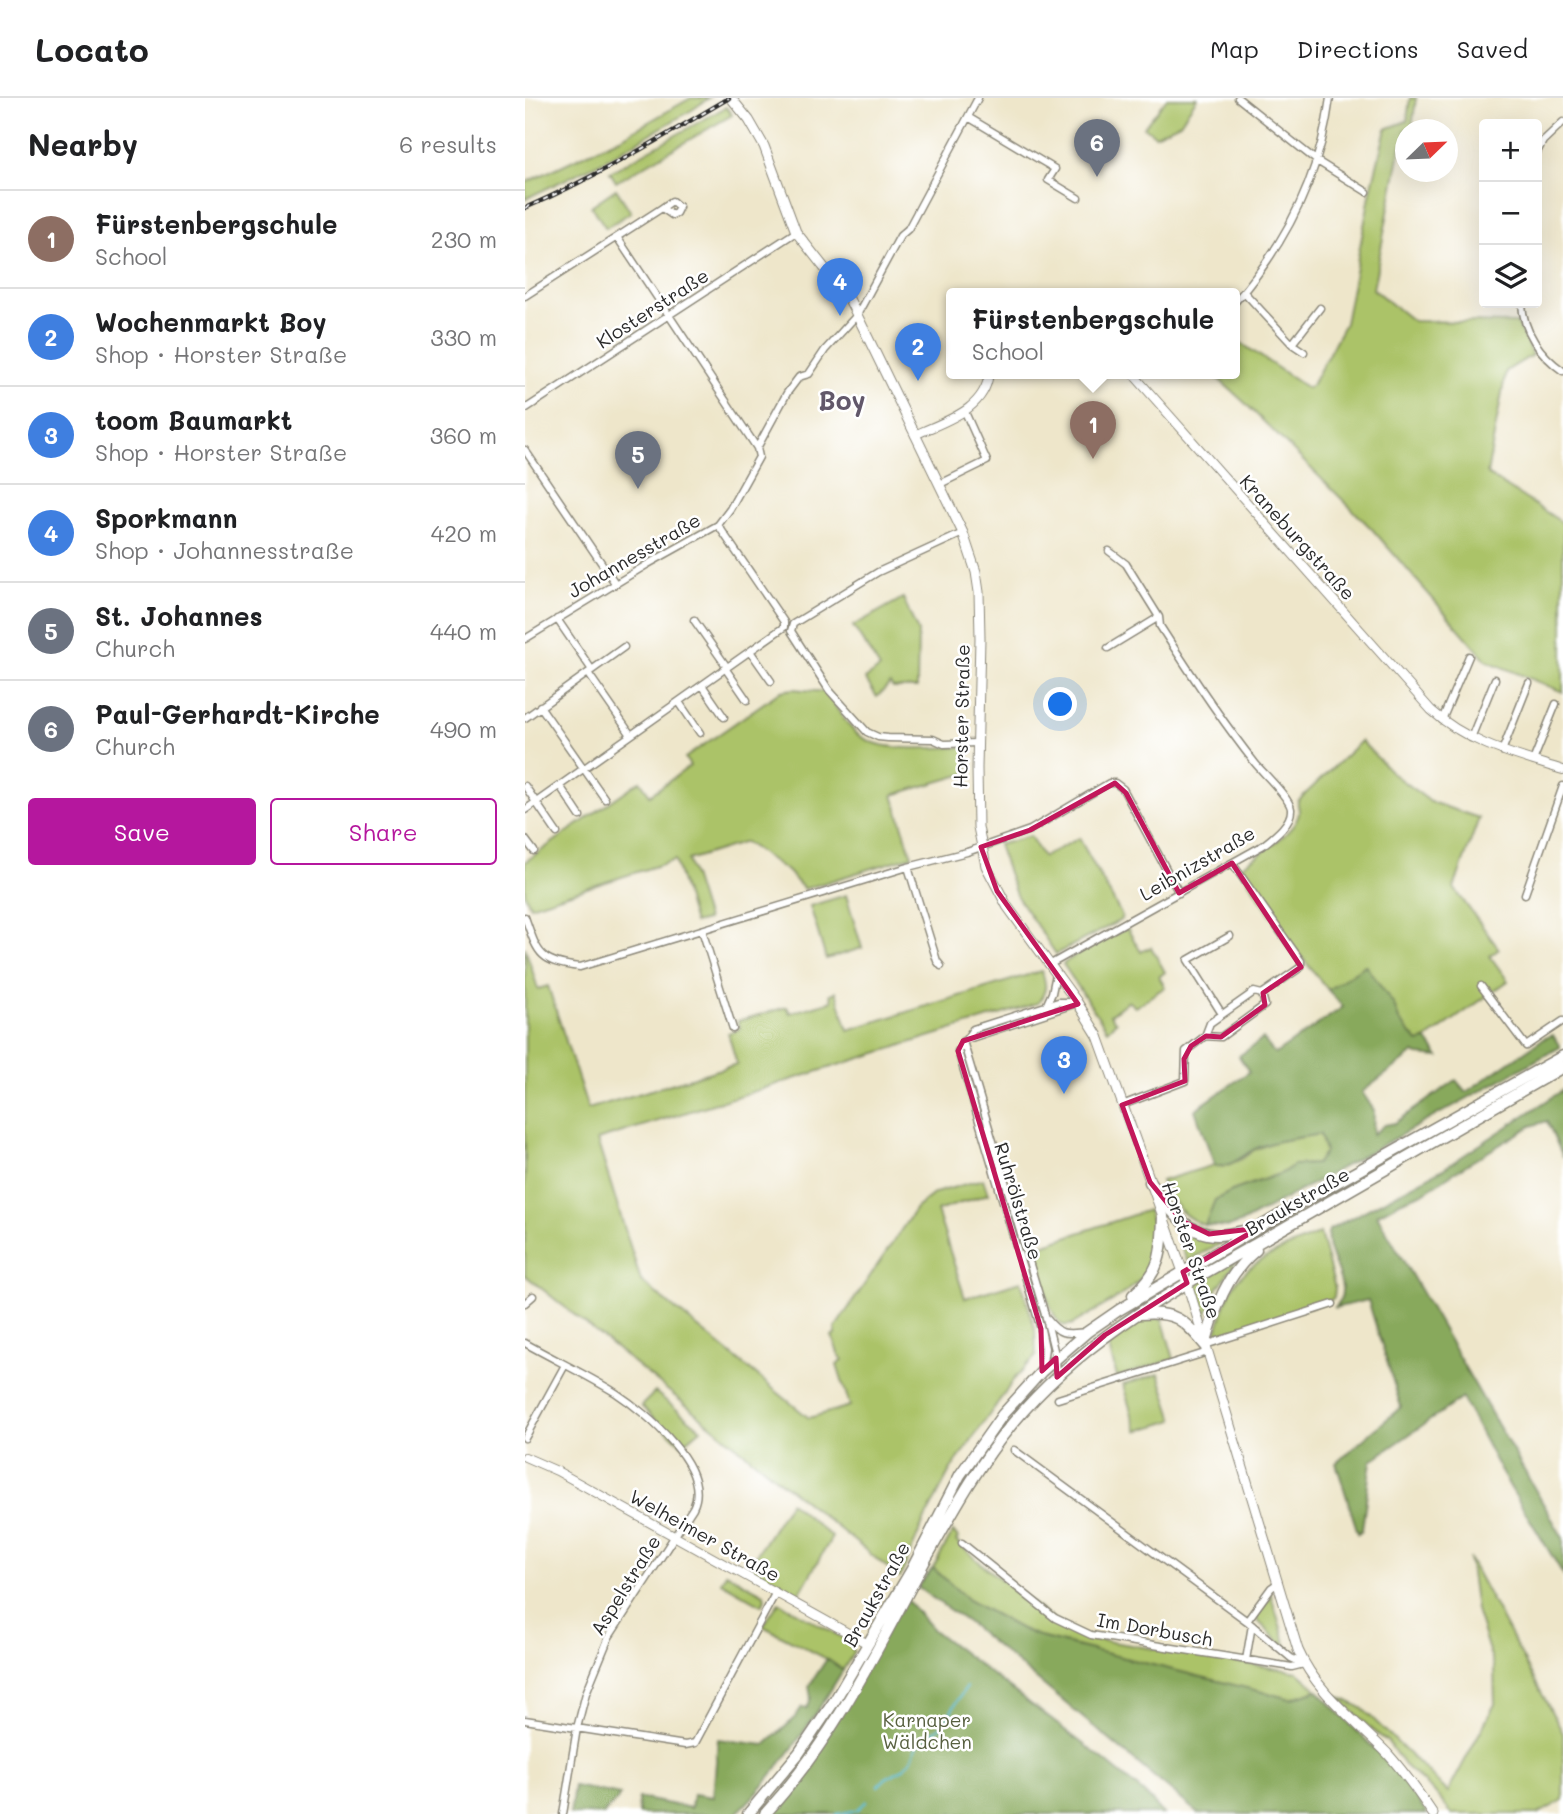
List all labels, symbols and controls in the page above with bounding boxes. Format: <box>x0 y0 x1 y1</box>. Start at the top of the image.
text: Locato <box>35 27 149 70</box>
text: Map <box>1210 33 1259 64</box>
text: Directions <box>1297 33 1419 64</box>
text: Saved <box>1457 33 1528 64</box>
pin: 6 <box>1074 119 1120 177</box>
north arrow <box>1395 119 1458 182</box>
map controls <box>1479 119 1542 308</box>
button: + <box>1479 119 1542 182</box>
text: Nearby <box>28 124 138 164</box>
text: 6 results <box>399 129 497 159</box>
button: − <box>1479 182 1542 245</box>
text: Fürstenbergschule <box>95 207 337 241</box>
text: 1 <box>46 224 56 254</box>
text: 230 m <box>431 224 497 254</box>
text: School <box>95 241 168 271</box>
button: layers <box>1479 245 1542 308</box>
pin: 4 <box>817 258 863 316</box>
street label: Klosterstraße <box>591 262 713 354</box>
popup <box>946 288 1240 379</box>
text: Fürstenbergschule <box>972 302 1214 336</box>
text: Wochenmarkt Boy <box>95 305 326 339</box>
text: 2 <box>45 322 57 352</box>
text: 330 m <box>430 322 497 352</box>
pin: 2 <box>895 323 941 381</box>
text: School <box>972 336 1044 366</box>
text: Shop · Horster Straße <box>95 339 347 369</box>
district label: Boy <box>818 383 866 417</box>
pin: 1 <box>1070 401 1116 459</box>
text: toom Baumarkt <box>95 403 292 437</box>
text: 3 <box>44 420 58 450</box>
text: 360 m <box>430 420 497 450</box>
pin: 5 <box>615 431 661 489</box>
text: Shop · Horster Straße <box>95 437 347 467</box>
street label: Kraneburgstraße <box>1235 469 1361 605</box>
text: Sporkmann <box>95 501 237 535</box>
street label: Johannesstraße <box>563 507 705 603</box>
text: 4 <box>44 518 58 548</box>
text: 420 m <box>431 518 497 548</box>
text: Shop · Johannesstraße <box>95 535 354 565</box>
text: St. Johannes <box>95 599 263 633</box>
text: 5 <box>44 616 58 646</box>
text: 440 m <box>430 616 497 646</box>
text: Church <box>95 633 175 663</box>
street label: Horster Straße <box>947 644 975 788</box>
your location <box>1043 687 1077 721</box>
text: Paul-Gerhardt-Kirche <box>95 697 380 731</box>
text: 6 <box>44 714 58 744</box>
text: 490 m <box>430 714 497 744</box>
text: Church <box>95 731 175 761</box>
button: Save <box>28 798 256 865</box>
button: Share <box>270 798 497 865</box>
street label: Leibnizstraße <box>1135 820 1259 906</box>
pin: 3 <box>1041 1036 1087 1094</box>
street label: Ruhrölstraße <box>989 1139 1049 1263</box>
street label: Braukstraße <box>1240 1161 1354 1241</box>
street label: Horster Straße <box>1157 1178 1227 1322</box>
street label: Welheimer Straße <box>625 1483 785 1587</box>
street label: Aspelstraße <box>584 1530 666 1640</box>
street label: Braukstraße <box>837 1537 915 1651</box>
street label: Im Dorbusch <box>1095 1607 1215 1651</box>
park label: Karnaper Wäldchen <box>882 1707 972 1754</box>

